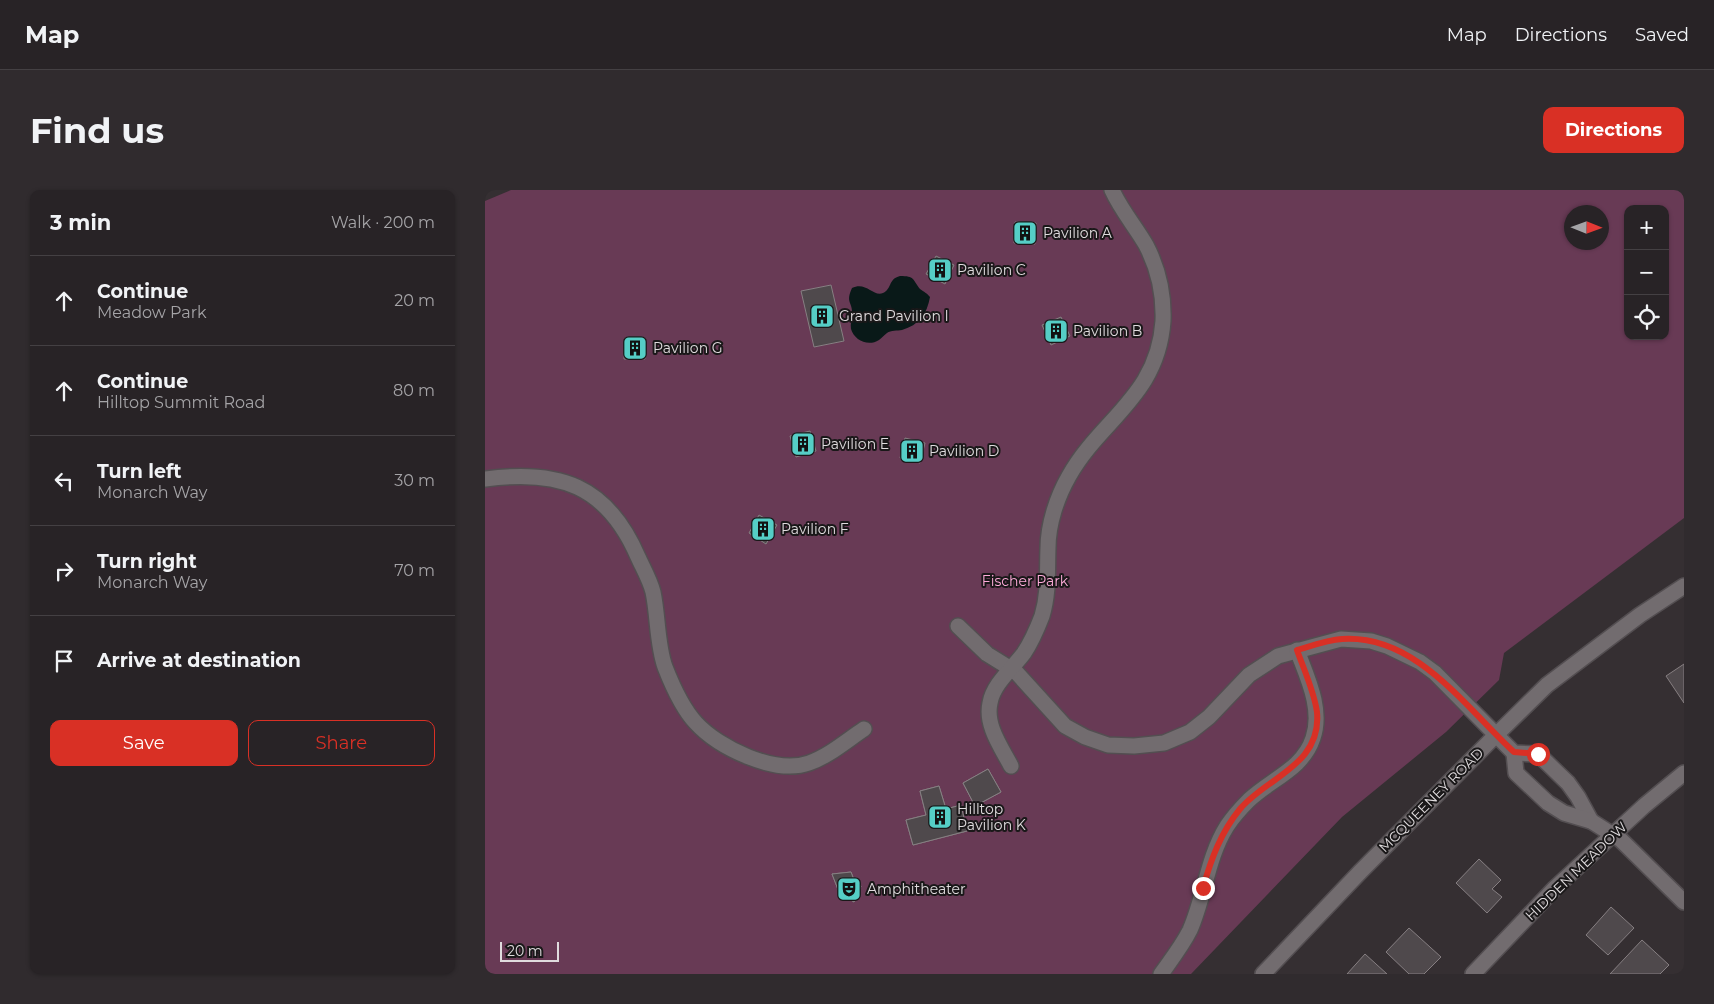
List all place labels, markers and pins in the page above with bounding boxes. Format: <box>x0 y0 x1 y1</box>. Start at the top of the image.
building icon: Pavilion A <box>1012 220 1038 246</box>
place label: Pavilion A <box>1043 224 1113 242</box>
building icon: Pavilion C <box>927 257 953 283</box>
place label: Pavilion C <box>957 261 1026 279</box>
building icon: Grand Pavilion I <box>809 303 835 329</box>
place label: Grand Pavilion I <box>839 307 949 325</box>
building icon: Pavilion B <box>1043 318 1069 344</box>
place label: Pavilion B <box>1073 322 1142 340</box>
building icon: Pavilion G <box>622 335 648 361</box>
place label: Pavilion G <box>653 339 723 357</box>
building icon: Pavilion E <box>790 431 816 457</box>
place label: Pavilion E <box>821 435 889 453</box>
building icon: Pavilion D <box>899 438 925 464</box>
place label: Pavilion D <box>929 442 999 460</box>
building icon: Pavilion F <box>750 516 776 542</box>
place label: Pavilion F <box>781 520 849 538</box>
place label: Hilltop Pavilion K <box>957 800 1026 834</box>
building icon: Hilltop Pavilion K <box>927 804 953 830</box>
theatre icon: Amphitheater <box>836 876 862 902</box>
place label: Amphitheater <box>867 880 966 898</box>

